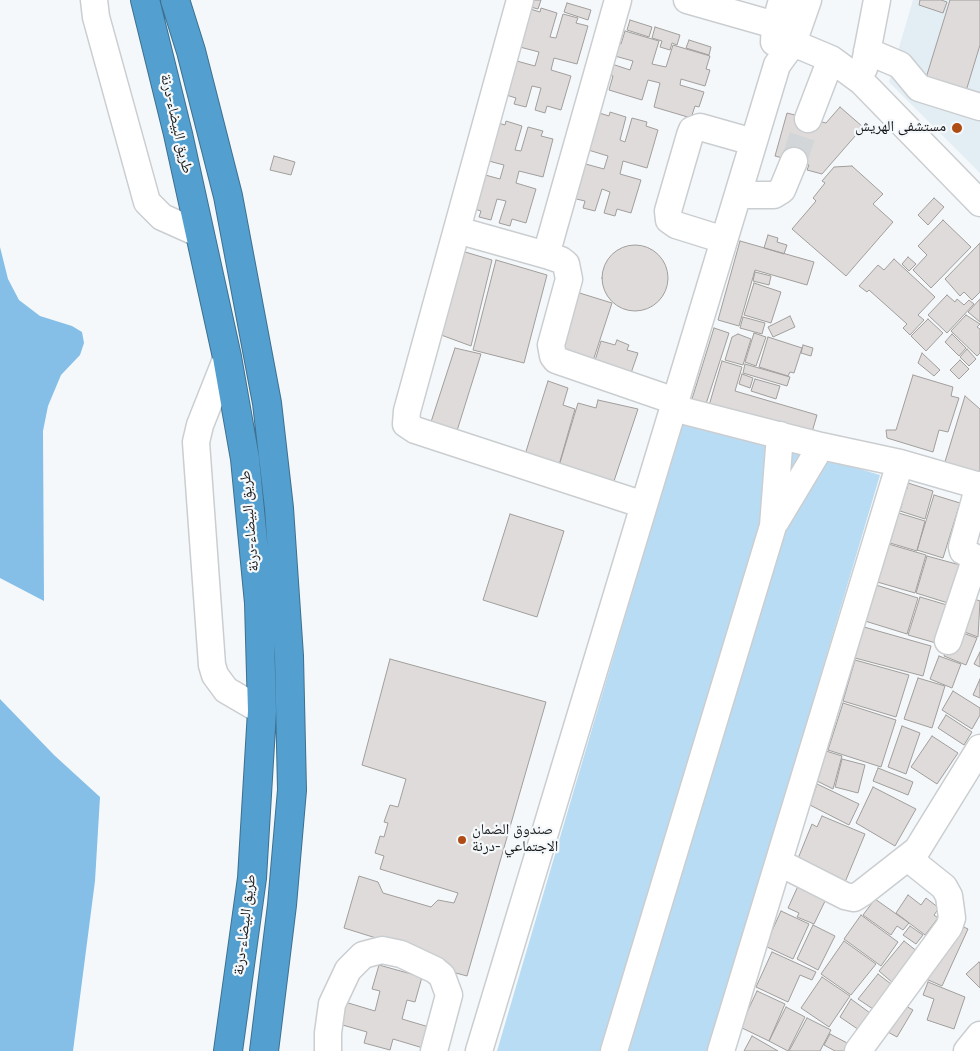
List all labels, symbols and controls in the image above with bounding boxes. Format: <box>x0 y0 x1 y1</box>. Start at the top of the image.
street label: طريق البيضاء-درنة <box>155 72 195 176</box>
place label: مستشفى الهريش <box>855 119 946 137</box>
marker: مستشفى الهريش <box>950 121 964 135</box>
street label: طريق البيضاء-درنة <box>238 470 264 572</box>
place label: صندوق الضمان الاجتماعي -درنة <box>472 822 558 857</box>
marker: صندوق الضمان الاجتماعي -درنة <box>456 834 468 846</box>
street label: طريق البيضاء-درنة <box>231 873 261 977</box>

